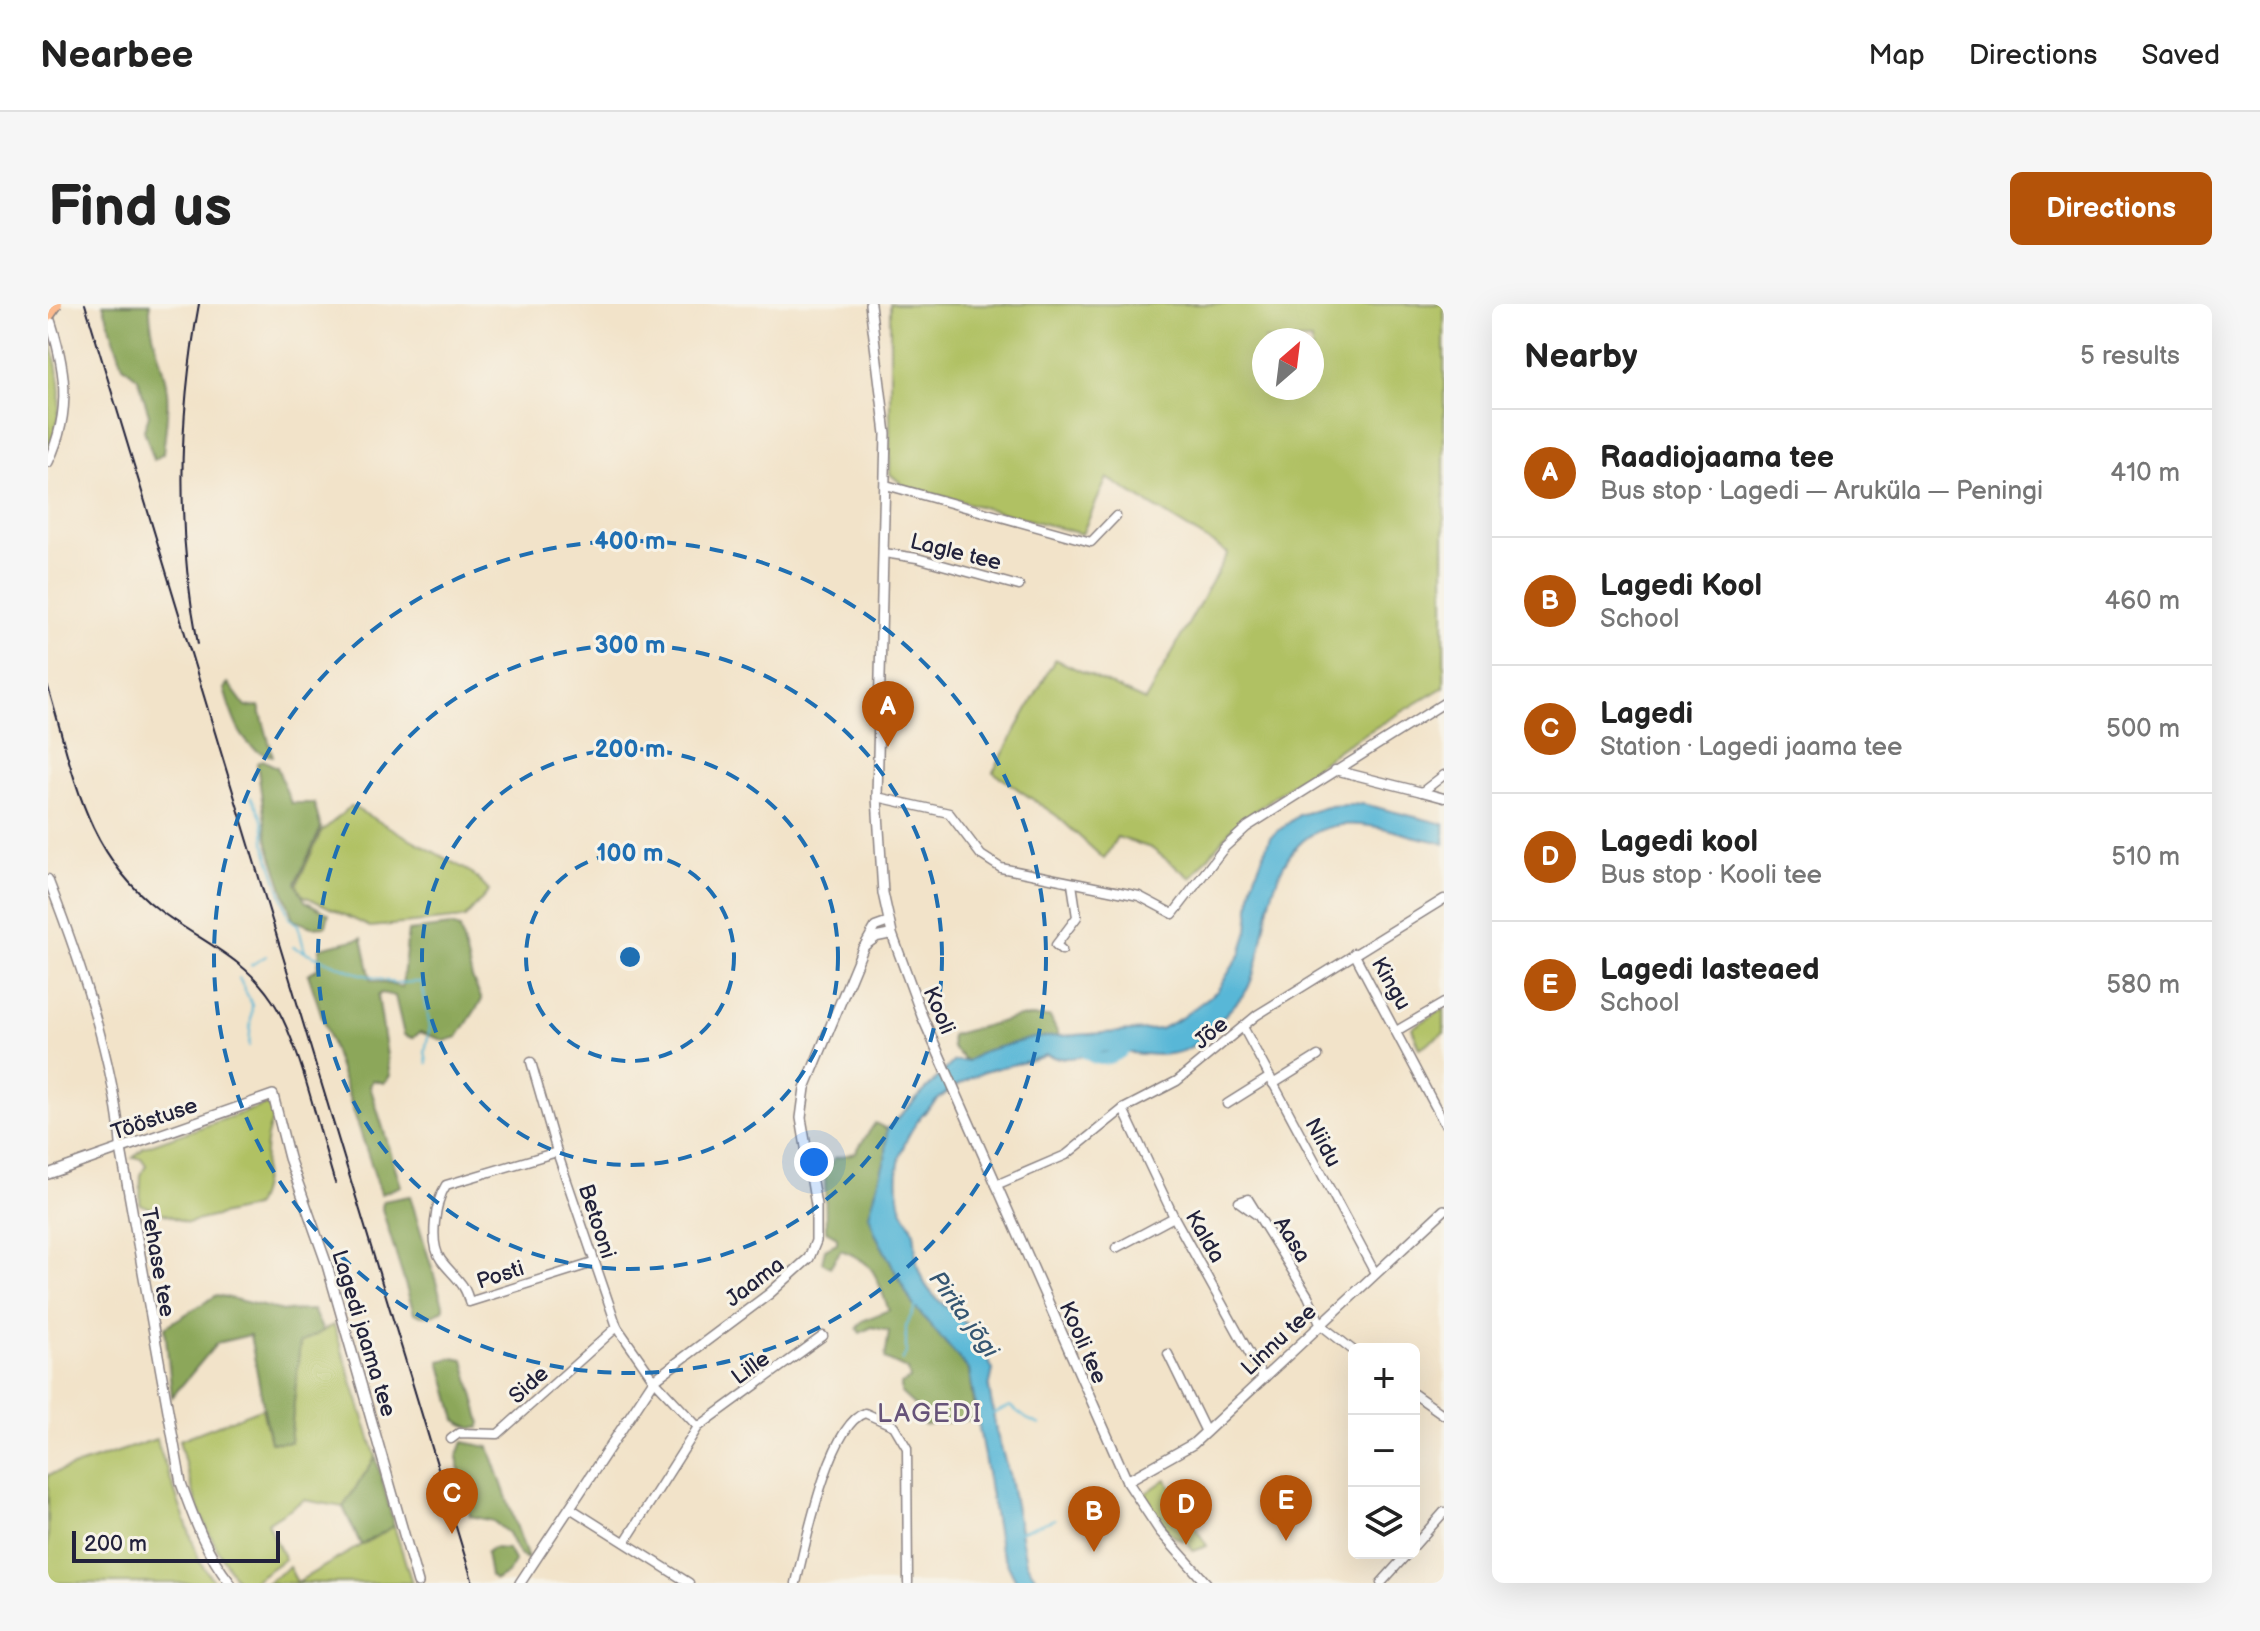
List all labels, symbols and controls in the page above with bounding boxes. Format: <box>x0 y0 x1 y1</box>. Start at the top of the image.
text: Nearbee <box>40 33 193 78</box>
text: Map <box>1868 39 1925 72</box>
text: Directions <box>1969 39 2097 72</box>
text: Saved <box>2141 39 2220 72</box>
button: Directions <box>2010 172 2212 245</box>
text: Find us <box>48 175 232 242</box>
north arrow <box>1252 328 1324 400</box>
text: Nearby <box>1524 336 1638 377</box>
text: 5 results <box>2080 341 2180 372</box>
text: Raadiojaama tee <box>1600 440 1834 476</box>
text: A <box>1542 458 1558 489</box>
text: 410 m <box>2110 458 2180 489</box>
text: Bus stop · Lagedi — Aruküla — Peningi <box>1600 476 2043 507</box>
text: 400 m <box>595 527 666 556</box>
street label: Lagle tee <box>907 528 1004 577</box>
text: Lagedi Kool <box>1600 568 1762 604</box>
text: B <box>1541 586 1559 617</box>
text: 460 m <box>2104 586 2180 617</box>
text: School <box>1600 604 1679 635</box>
text: 300 m <box>595 631 665 660</box>
pin: A <box>862 681 914 747</box>
text: Lagedi <box>1600 696 1693 732</box>
text: C <box>1541 714 1559 745</box>
text: 500 m <box>2106 714 2180 745</box>
text: Station · Lagedi jaama tee <box>1600 732 1902 763</box>
text: 200 m <box>595 735 665 764</box>
text: Lagedi kool <box>1600 824 1758 860</box>
text: 100 m <box>597 839 663 868</box>
text: D <box>1541 842 1559 873</box>
text: 510 m <box>2111 842 2180 873</box>
text: Bus stop · Kooli tee <box>1600 860 1822 891</box>
centre of rings <box>616 943 644 971</box>
street label: Kingu <box>1365 952 1417 1015</box>
text: Lagedi lasteaed <box>1600 952 1820 988</box>
text: E <box>1542 970 1558 1001</box>
text: 580 m <box>2106 970 2180 1001</box>
street label: Kooli <box>917 983 961 1038</box>
text: School <box>1600 988 1679 1019</box>
street label: Jõe <box>1188 1011 1234 1055</box>
street label: Tööstuse <box>108 1092 201 1147</box>
street label: Niidu <box>1299 1114 1347 1172</box>
your location <box>794 1142 834 1182</box>
street label: Betooni <box>572 1181 621 1262</box>
street label: Tehase tee <box>135 1205 180 1319</box>
street label: Kalda <box>1179 1206 1230 1268</box>
street label: Aasa <box>1267 1212 1316 1268</box>
street label: Lagedi jaama tee <box>325 1247 402 1420</box>
street label: Jaama <box>720 1251 790 1313</box>
street label: Posti <box>473 1255 528 1296</box>
water label: Pirita jõgi <box>922 1265 1006 1365</box>
street label: Kooli tee <box>1053 1297 1113 1388</box>
street label: Linnu tee <box>1236 1299 1322 1382</box>
map controls <box>1348 1343 1420 1559</box>
button: + <box>1348 1343 1420 1415</box>
street label: Lille <box>727 1345 775 1391</box>
street label: Side <box>504 1360 554 1410</box>
district label: LAGEDI <box>877 1399 983 1430</box>
button: − <box>1348 1415 1420 1487</box>
pin: C <box>426 1468 478 1534</box>
pin: E <box>1260 1475 1312 1541</box>
pin: D <box>1160 1479 1212 1545</box>
pin: B <box>1068 1486 1120 1552</box>
button: layers <box>1348 1487 1420 1559</box>
scale bar <box>72 1527 280 1563</box>
text: 200 m <box>84 1531 147 1558</box>

